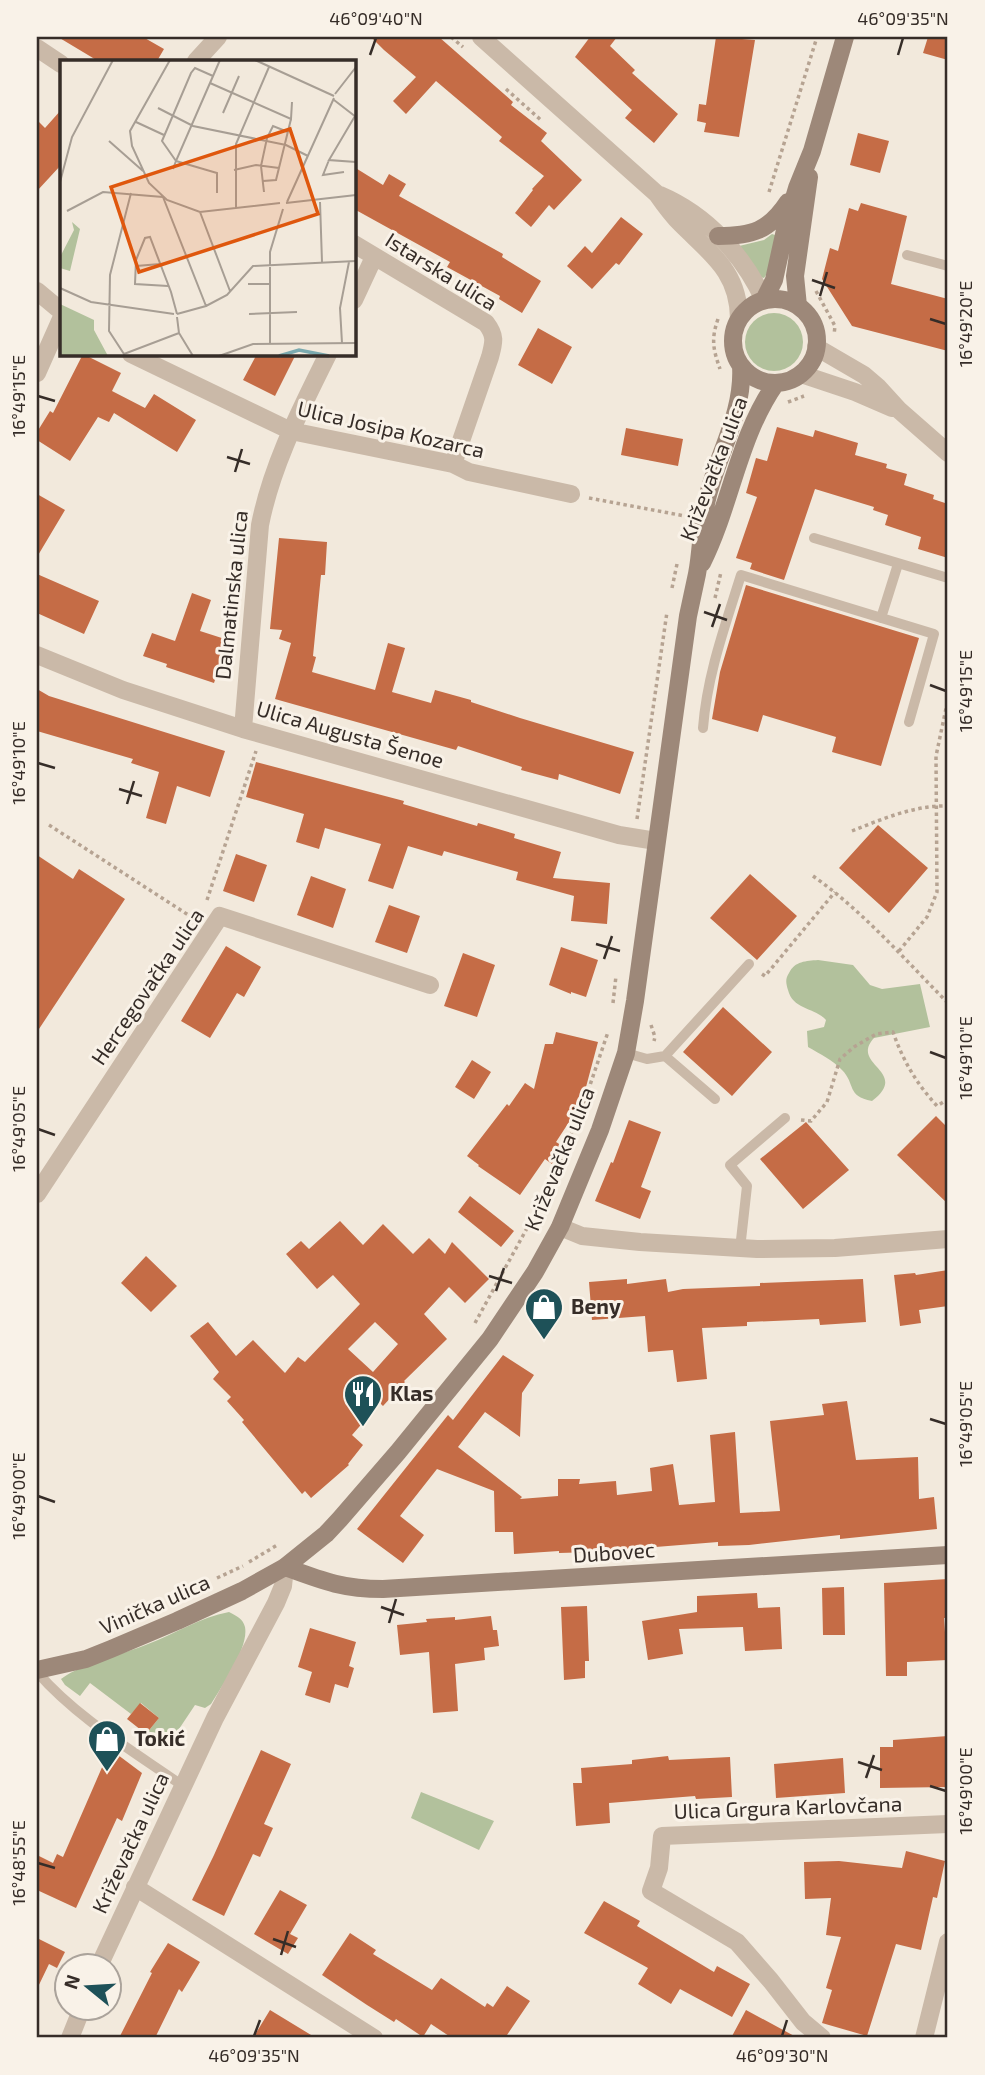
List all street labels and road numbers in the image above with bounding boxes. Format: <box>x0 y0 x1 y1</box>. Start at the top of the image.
street label: Istarska ulica <box>381 227 502 315</box>
street label: Križevačka ulica <box>674 393 752 544</box>
street label: Ulica Josipa Kozarca <box>295 395 487 462</box>
street label: Dalmatinska ulica <box>209 509 252 681</box>
street label: Ulica Augusta Šenoe <box>254 695 447 772</box>
street label: Hercegovačka ulica <box>85 903 208 1069</box>
street label: Križevačka ulica <box>518 1083 599 1234</box>
street label: Dubovec <box>572 1536 656 1567</box>
street label: Vinička ulica <box>95 1568 213 1639</box>
street label: Križevačka ulica <box>86 1768 173 1917</box>
street label: Ulica Grgura Karlovčana <box>673 1790 903 1823</box>

